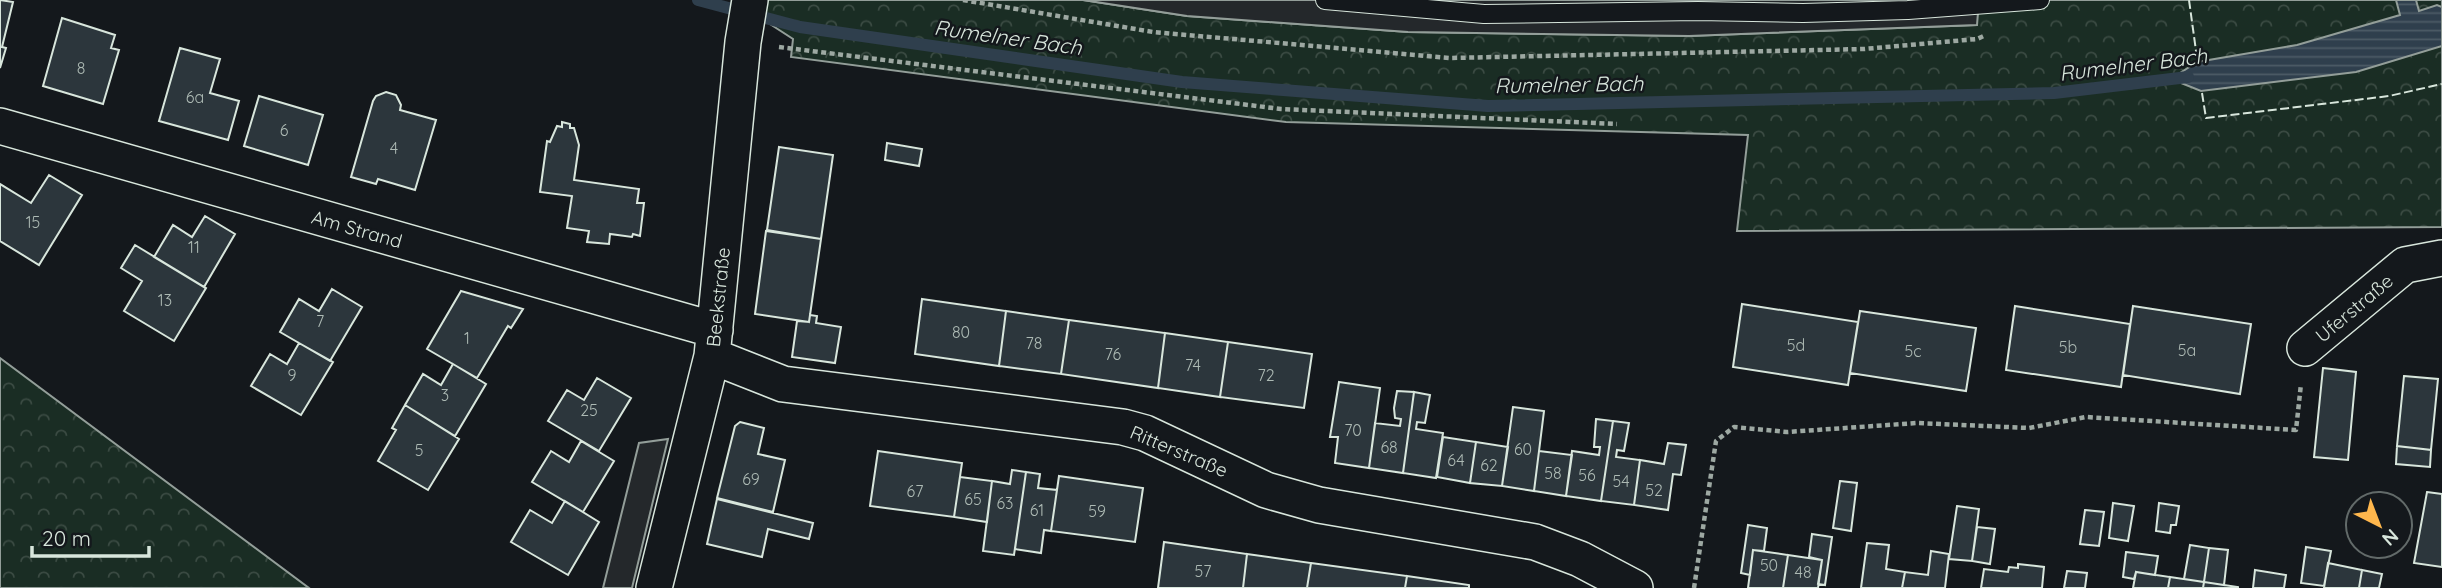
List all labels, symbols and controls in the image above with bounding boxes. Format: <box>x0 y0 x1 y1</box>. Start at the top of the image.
water label: Rumelner Bach <box>933 14 1084 60</box>
water label: Rumelner Bach <box>2058 42 2209 86</box>
house number: 8 <box>77 58 85 78</box>
water label: Rumelner Bach <box>1494 70 1645 98</box>
house number: 6a <box>186 87 204 107</box>
house number: 6 <box>280 120 289 140</box>
house number: 4 <box>390 138 398 158</box>
street label: Am Strand <box>309 205 405 253</box>
house number: 15 <box>26 212 40 232</box>
house number: 11 <box>188 237 200 257</box>
street label: Beekstraße <box>701 246 735 348</box>
street label: Uferstraße <box>2310 269 2398 347</box>
house number: 13 <box>158 290 172 310</box>
house number: 7 <box>316 311 324 331</box>
house number: 80 <box>952 322 970 342</box>
house number: 1 <box>464 328 470 348</box>
house number: 78 <box>1026 333 1042 353</box>
house number: 5d <box>1787 335 1805 355</box>
house number: 5b <box>2059 337 2077 357</box>
house number: 5a <box>2178 340 2196 360</box>
house number: 5c <box>1904 341 1922 361</box>
house number: 76 <box>1105 344 1122 364</box>
house number: 74 <box>1185 355 1201 375</box>
house number: 9 <box>288 365 297 385</box>
house number: 72 <box>1257 365 1275 385</box>
house number: 3 <box>441 385 449 405</box>
house number: 25 <box>580 400 598 420</box>
street label: Ritterstraße <box>1127 420 1231 482</box>
house number: 70 <box>1344 420 1362 440</box>
house number: 68 <box>1380 437 1398 457</box>
house number: 60 <box>1514 439 1532 459</box>
house number: 5 <box>415 440 423 460</box>
house number: 64 <box>1447 450 1465 470</box>
house number: 62 <box>1480 455 1498 475</box>
house number: 58 <box>1544 463 1562 483</box>
house number: 56 <box>1578 465 1596 485</box>
house number: 69 <box>742 469 760 489</box>
house number: 54 <box>1612 471 1630 491</box>
house number: 52 <box>1645 480 1663 500</box>
house number: 67 <box>907 481 923 501</box>
house number: 65 <box>964 489 982 509</box>
north arrow <box>2344 490 2414 560</box>
house number: 63 <box>997 493 1014 513</box>
house number: 61 <box>1030 500 1044 520</box>
house number: 59 <box>1088 501 1106 521</box>
scale bar <box>32 514 149 558</box>
text: N <box>2377 524 2404 551</box>
text: 20 m <box>42 525 91 551</box>
house number: 50 <box>1760 555 1778 575</box>
house number: 57 <box>1195 561 1211 581</box>
house number: 48 <box>1794 562 1812 582</box>

